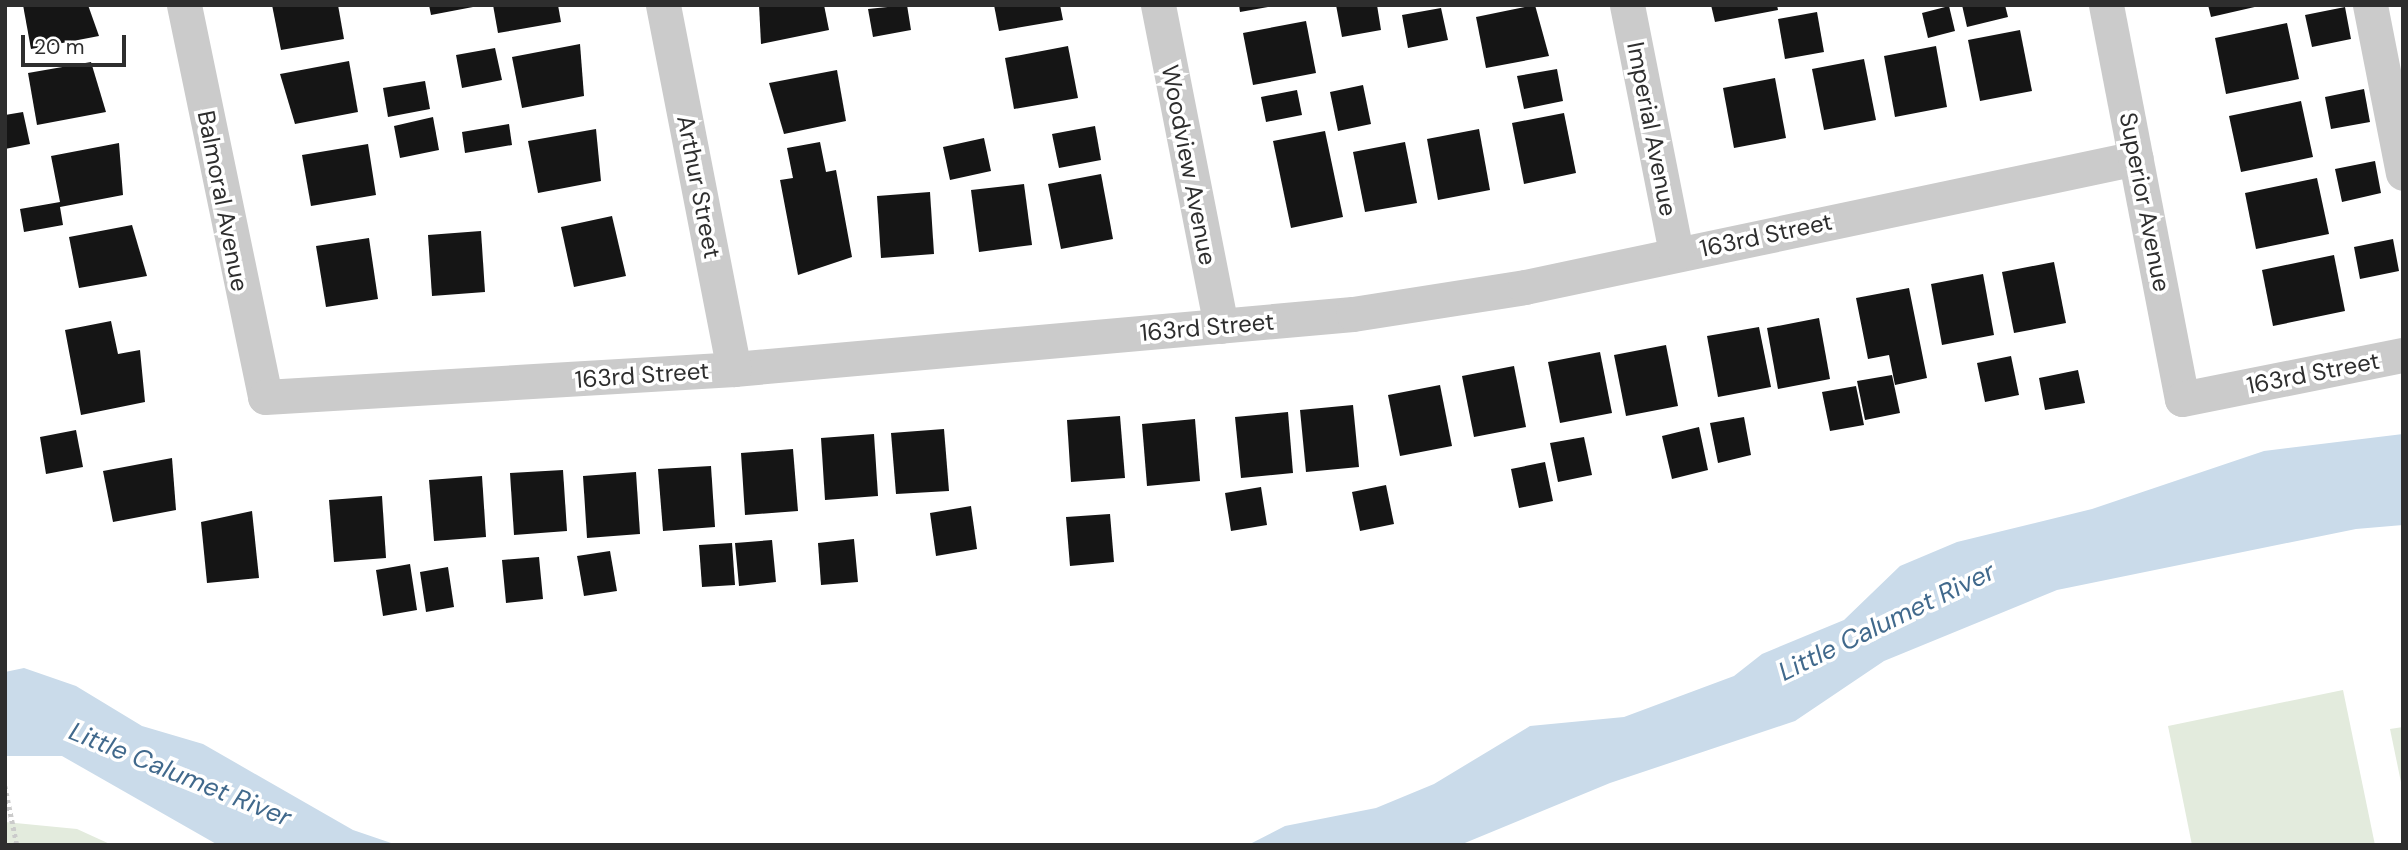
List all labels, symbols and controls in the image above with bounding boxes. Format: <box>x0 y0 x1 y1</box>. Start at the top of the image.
scale bar <box>24 21 130 65</box>
text: 20 m <box>34 33 85 61</box>
street label: Imperial Avenue <box>1621 40 1683 218</box>
street label: Woodview Avenue <box>1155 62 1223 268</box>
street label: Balmoral Avenue <box>191 108 255 294</box>
street label: Superior Avenue <box>2113 110 2177 294</box>
street label: Arthur Street <box>671 113 727 261</box>
street label: 163rd Street <box>1697 207 1835 263</box>
street label: 163rd Street <box>1139 307 1275 347</box>
street label: 163rd Street <box>2244 346 2382 400</box>
street label: 163rd Street <box>574 356 710 394</box>
water label: Little Calumet River <box>1774 556 2000 688</box>
water label: Little Calumet River <box>64 716 296 834</box>

